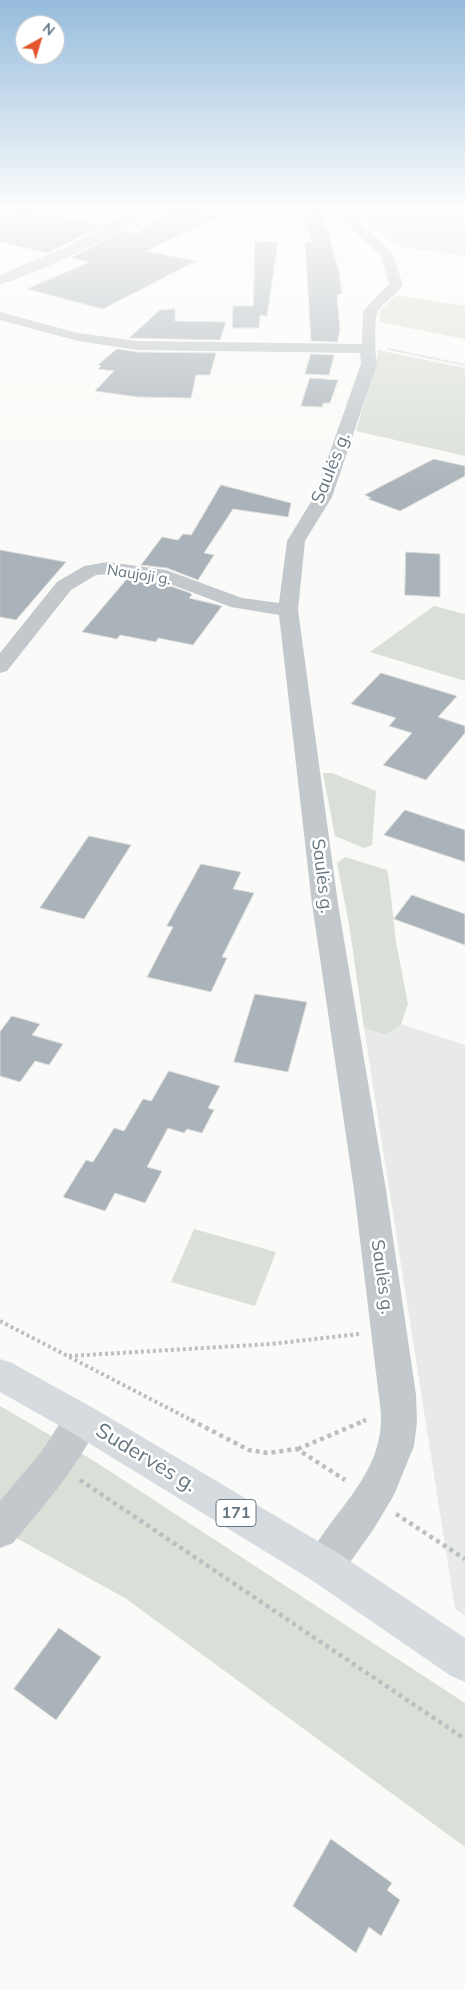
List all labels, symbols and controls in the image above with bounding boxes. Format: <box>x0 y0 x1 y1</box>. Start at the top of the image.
north arrow <box>15 15 65 65</box>
text: N <box>39 19 59 39</box>
street label: Saulės g. <box>307 429 355 507</box>
street label: Naujoji g. <box>106 561 172 589</box>
street label: Saulės g. <box>307 837 337 915</box>
street label: Saulės g. <box>366 1238 398 1316</box>
street label: Sudervės g. <box>91 1418 201 1498</box>
road number: 171 <box>216 1500 256 1526</box>

